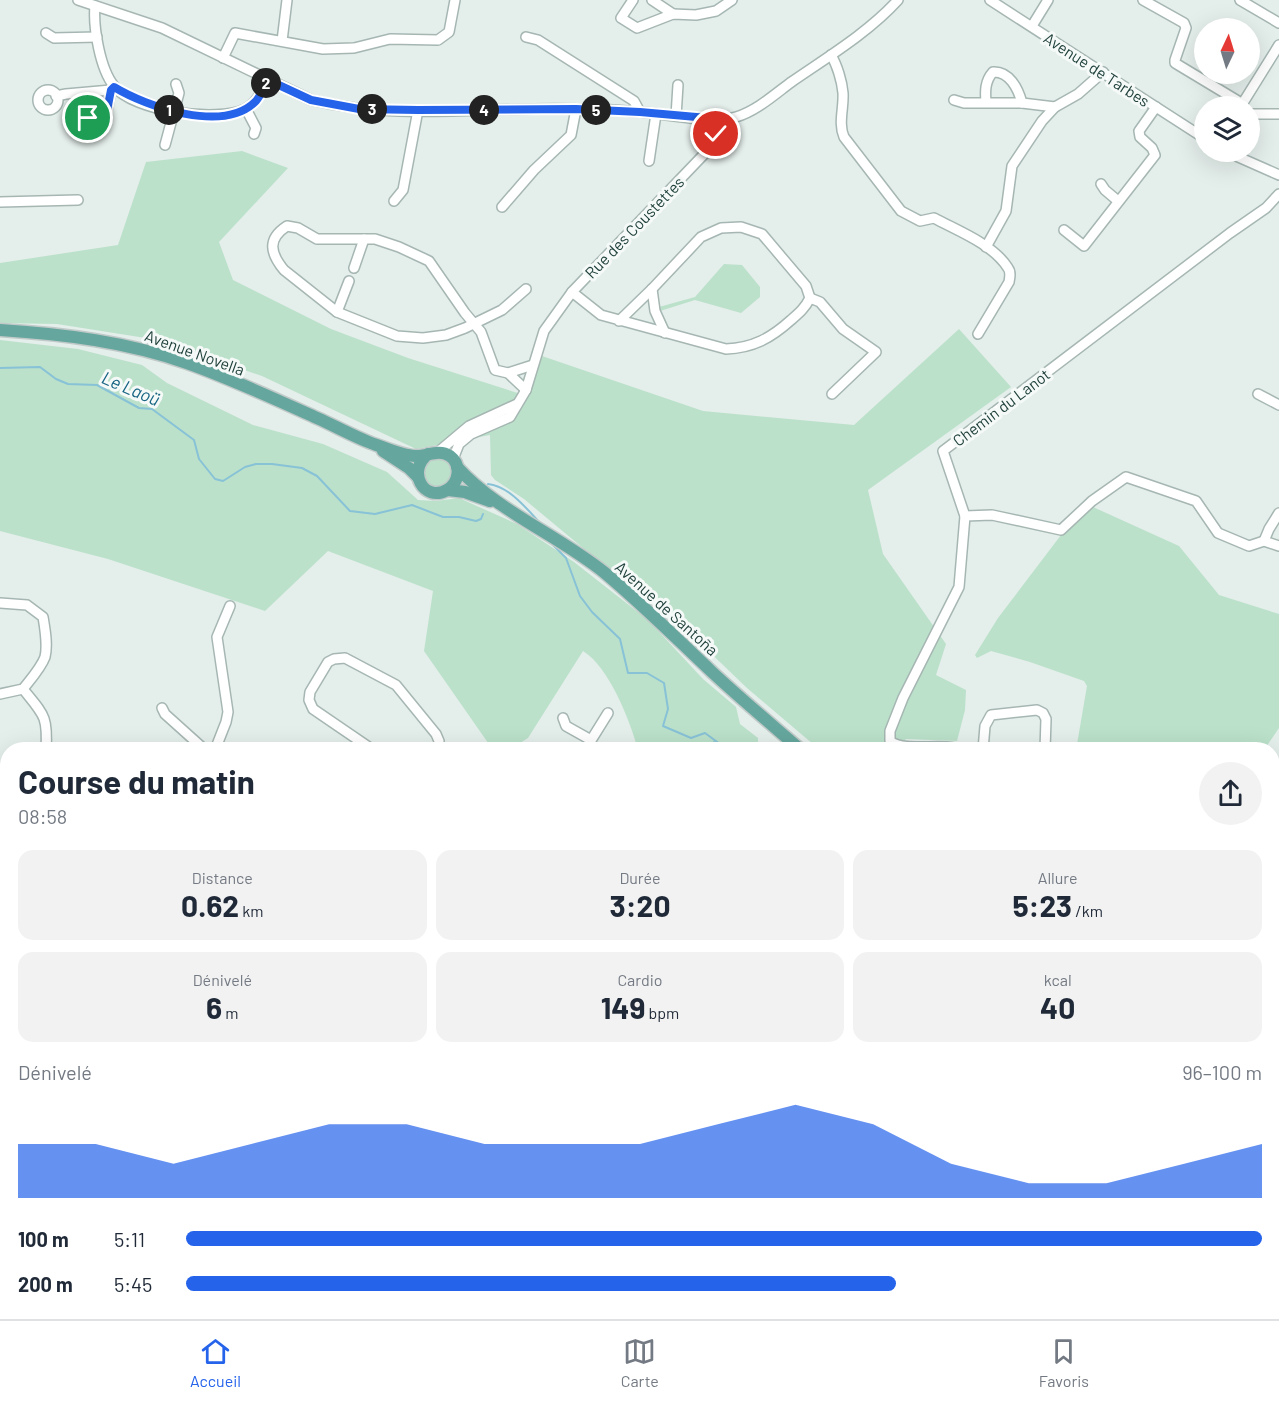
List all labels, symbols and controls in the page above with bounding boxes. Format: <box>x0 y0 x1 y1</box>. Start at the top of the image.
north arrow <box>1194 18 1260 84</box>
map controls <box>1194 18 1260 162</box>
street label: Avenue de Tarbes <box>1041 28 1153 110</box>
pin: 2 <box>251 68 281 98</box>
text: 2 <box>262 73 270 92</box>
pin <box>62 92 113 143</box>
pin: 3 <box>357 94 387 124</box>
pin: 1 <box>154 95 184 125</box>
pin: 4 <box>469 95 499 125</box>
pin: 5 <box>581 95 611 125</box>
button: layers <box>1194 96 1260 162</box>
text: 3 <box>368 99 376 118</box>
text: 1 <box>166 100 172 119</box>
text: 4 <box>479 100 489 119</box>
text: 5 <box>592 100 600 119</box>
icon: arrive <box>71 101 104 134</box>
pin <box>690 108 741 159</box>
icon: check <box>699 117 732 150</box>
street label: Rue des Coustettes <box>581 172 687 282</box>
street label: Avenue Novella <box>143 325 247 379</box>
street label: Chemin du Lanot <box>949 364 1053 450</box>
water label: Le Laoü <box>99 366 163 410</box>
street label: Avenue de Santoña <box>612 557 722 659</box>
text: Course du matin <box>18 761 255 801</box>
button: share <box>1199 762 1262 825</box>
text: 08:58 <box>18 804 67 828</box>
text: Distance <box>192 868 253 887</box>
text: Durée <box>619 868 661 887</box>
text: Allure <box>1038 868 1078 887</box>
text: 0.62 <box>181 887 239 923</box>
text: 3:20 <box>609 887 671 923</box>
text: 5:23 <box>1012 887 1072 923</box>
text: km <box>239 901 264 920</box>
text: /km <box>1072 901 1103 920</box>
text: Dénivelé <box>193 970 252 989</box>
text: Cardio <box>617 970 663 989</box>
text: kcal <box>1044 970 1072 989</box>
text: 6 <box>206 989 222 1025</box>
text: 149 <box>601 989 645 1025</box>
text: 40 <box>1040 989 1075 1025</box>
text: m <box>222 1003 239 1022</box>
text: bpm <box>645 1003 679 1022</box>
text: Dénivelé <box>18 1060 92 1084</box>
text: 96–100 m <box>1182 1060 1262 1084</box>
text: 100 m <box>18 1227 69 1251</box>
text: 5:11 <box>114 1227 145 1251</box>
text: 200 m <box>18 1272 73 1296</box>
text: 5:45 <box>114 1272 152 1296</box>
tab: Accueil <box>190 1335 241 1390</box>
tab: Carte <box>621 1335 659 1390</box>
tab: Favoris <box>1039 1335 1089 1390</box>

